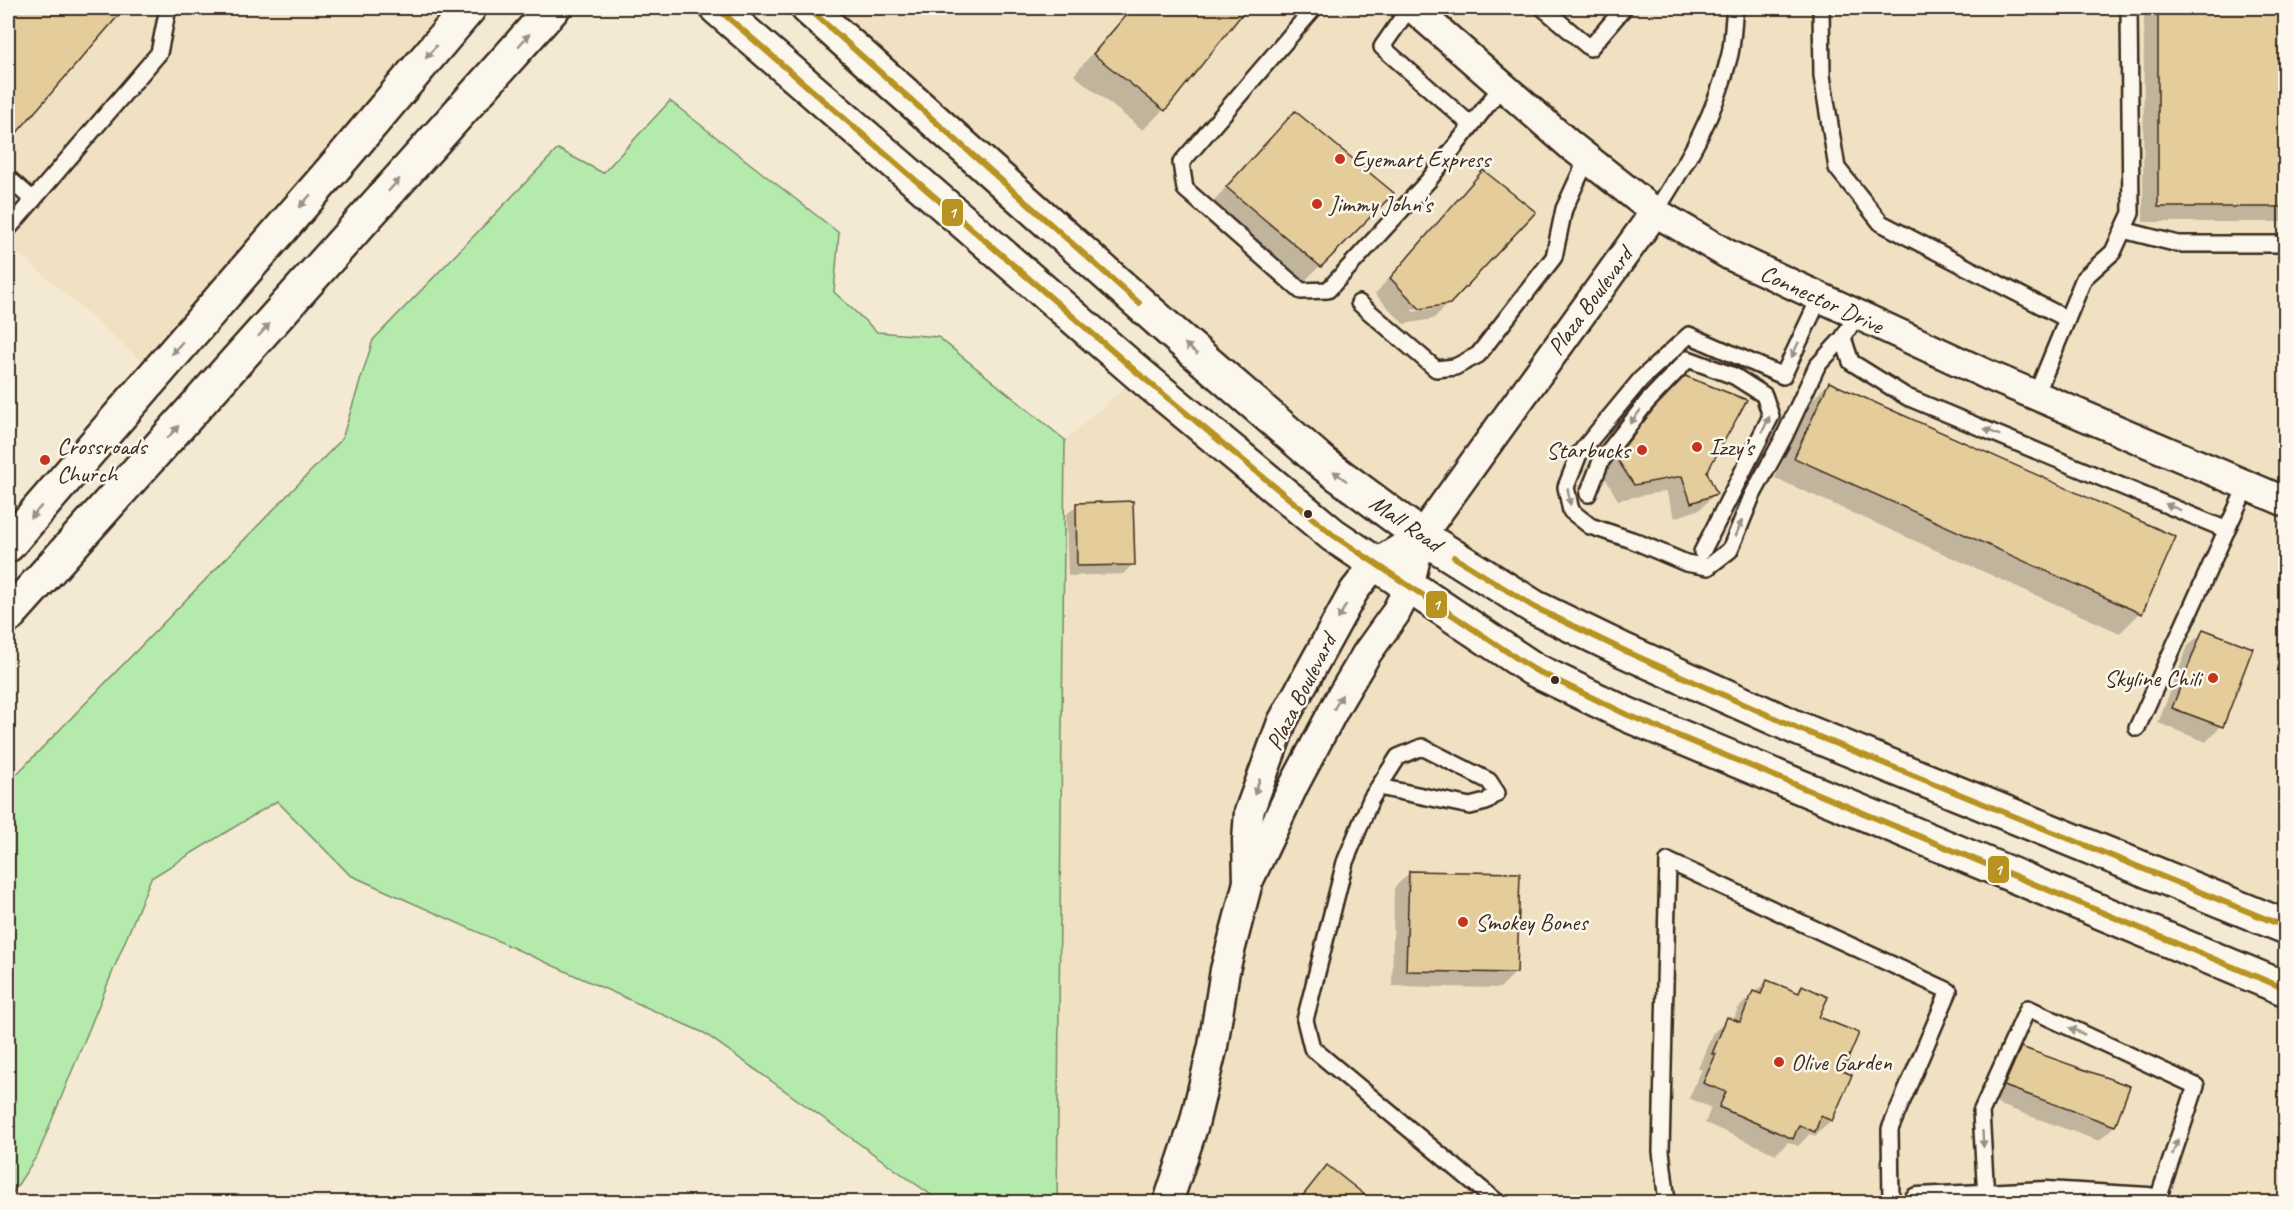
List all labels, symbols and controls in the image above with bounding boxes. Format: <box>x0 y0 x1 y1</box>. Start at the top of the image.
one-way arrow <box>517 32 531 47</box>
one-way arrow <box>425 44 438 59</box>
place label: Eyemart Express <box>1352 144 1492 174</box>
marker: Eyemart Express <box>1333 152 1347 166</box>
one-way arrow <box>387 178 400 193</box>
place label: Jimmy John's <box>1328 189 1435 219</box>
one-way arrow <box>299 193 312 208</box>
marker: Jimmy John's <box>1310 197 1324 211</box>
line badge: 1 <box>941 198 964 227</box>
text: 1 <box>948 203 957 223</box>
street label: Plaza Boulevard <box>1541 238 1641 361</box>
street label: Connector Drive <box>1756 258 1890 341</box>
one-way arrow <box>257 323 270 338</box>
one-way arrow <box>171 341 184 356</box>
one-way arrow <box>1791 342 1800 359</box>
one-way arrow <box>1183 343 1199 356</box>
one-way arrow <box>1629 409 1641 425</box>
one-way arrow <box>1761 415 1771 433</box>
one-way arrow <box>166 425 179 440</box>
one-way arrow <box>1983 427 2001 437</box>
place label: Crossroads Church <box>57 431 148 489</box>
place label: Izzy’s <box>1709 432 1756 462</box>
place label: Starbucks <box>1546 435 1632 465</box>
marker: Izzy’s <box>1690 440 1704 454</box>
marker: Starbucks <box>1635 443 1649 457</box>
marker: Crossroads Church <box>38 453 52 467</box>
one-way arrow <box>1332 469 1348 482</box>
street label: Mall Road <box>1364 487 1451 561</box>
one-way arrow <box>1564 487 1573 506</box>
one-way arrow <box>2163 502 2181 512</box>
one-way arrow <box>30 504 43 519</box>
unlabelled marker <box>1302 508 1314 520</box>
one-way arrow <box>1735 519 1744 537</box>
line badge: 1 <box>1425 590 1448 619</box>
text: 1 <box>1432 595 1441 615</box>
one-way arrow <box>1337 604 1347 621</box>
street label: Plaza Boulevard <box>1259 626 1345 755</box>
place label: Skyline Chili <box>2104 663 2204 693</box>
marker: Skyline Chili <box>2206 671 2220 685</box>
unlabelled marker <box>1549 674 1561 686</box>
one-way arrow <box>1333 694 1344 710</box>
one-way arrow <box>1252 778 1262 796</box>
line badge: 1 <box>1987 855 2010 884</box>
text: 1 <box>1994 860 2003 880</box>
place label: Smokey Bones <box>1475 907 1589 937</box>
marker: Smokey Bones <box>1456 915 1470 929</box>
one-way arrow <box>2068 1026 2086 1036</box>
place label: Olive Garden <box>1791 1047 1892 1077</box>
marker: Olive Garden <box>1772 1055 1786 1069</box>
one-way arrow <box>1978 1129 1987 1148</box>
one-way arrow <box>2171 1138 2181 1156</box>

